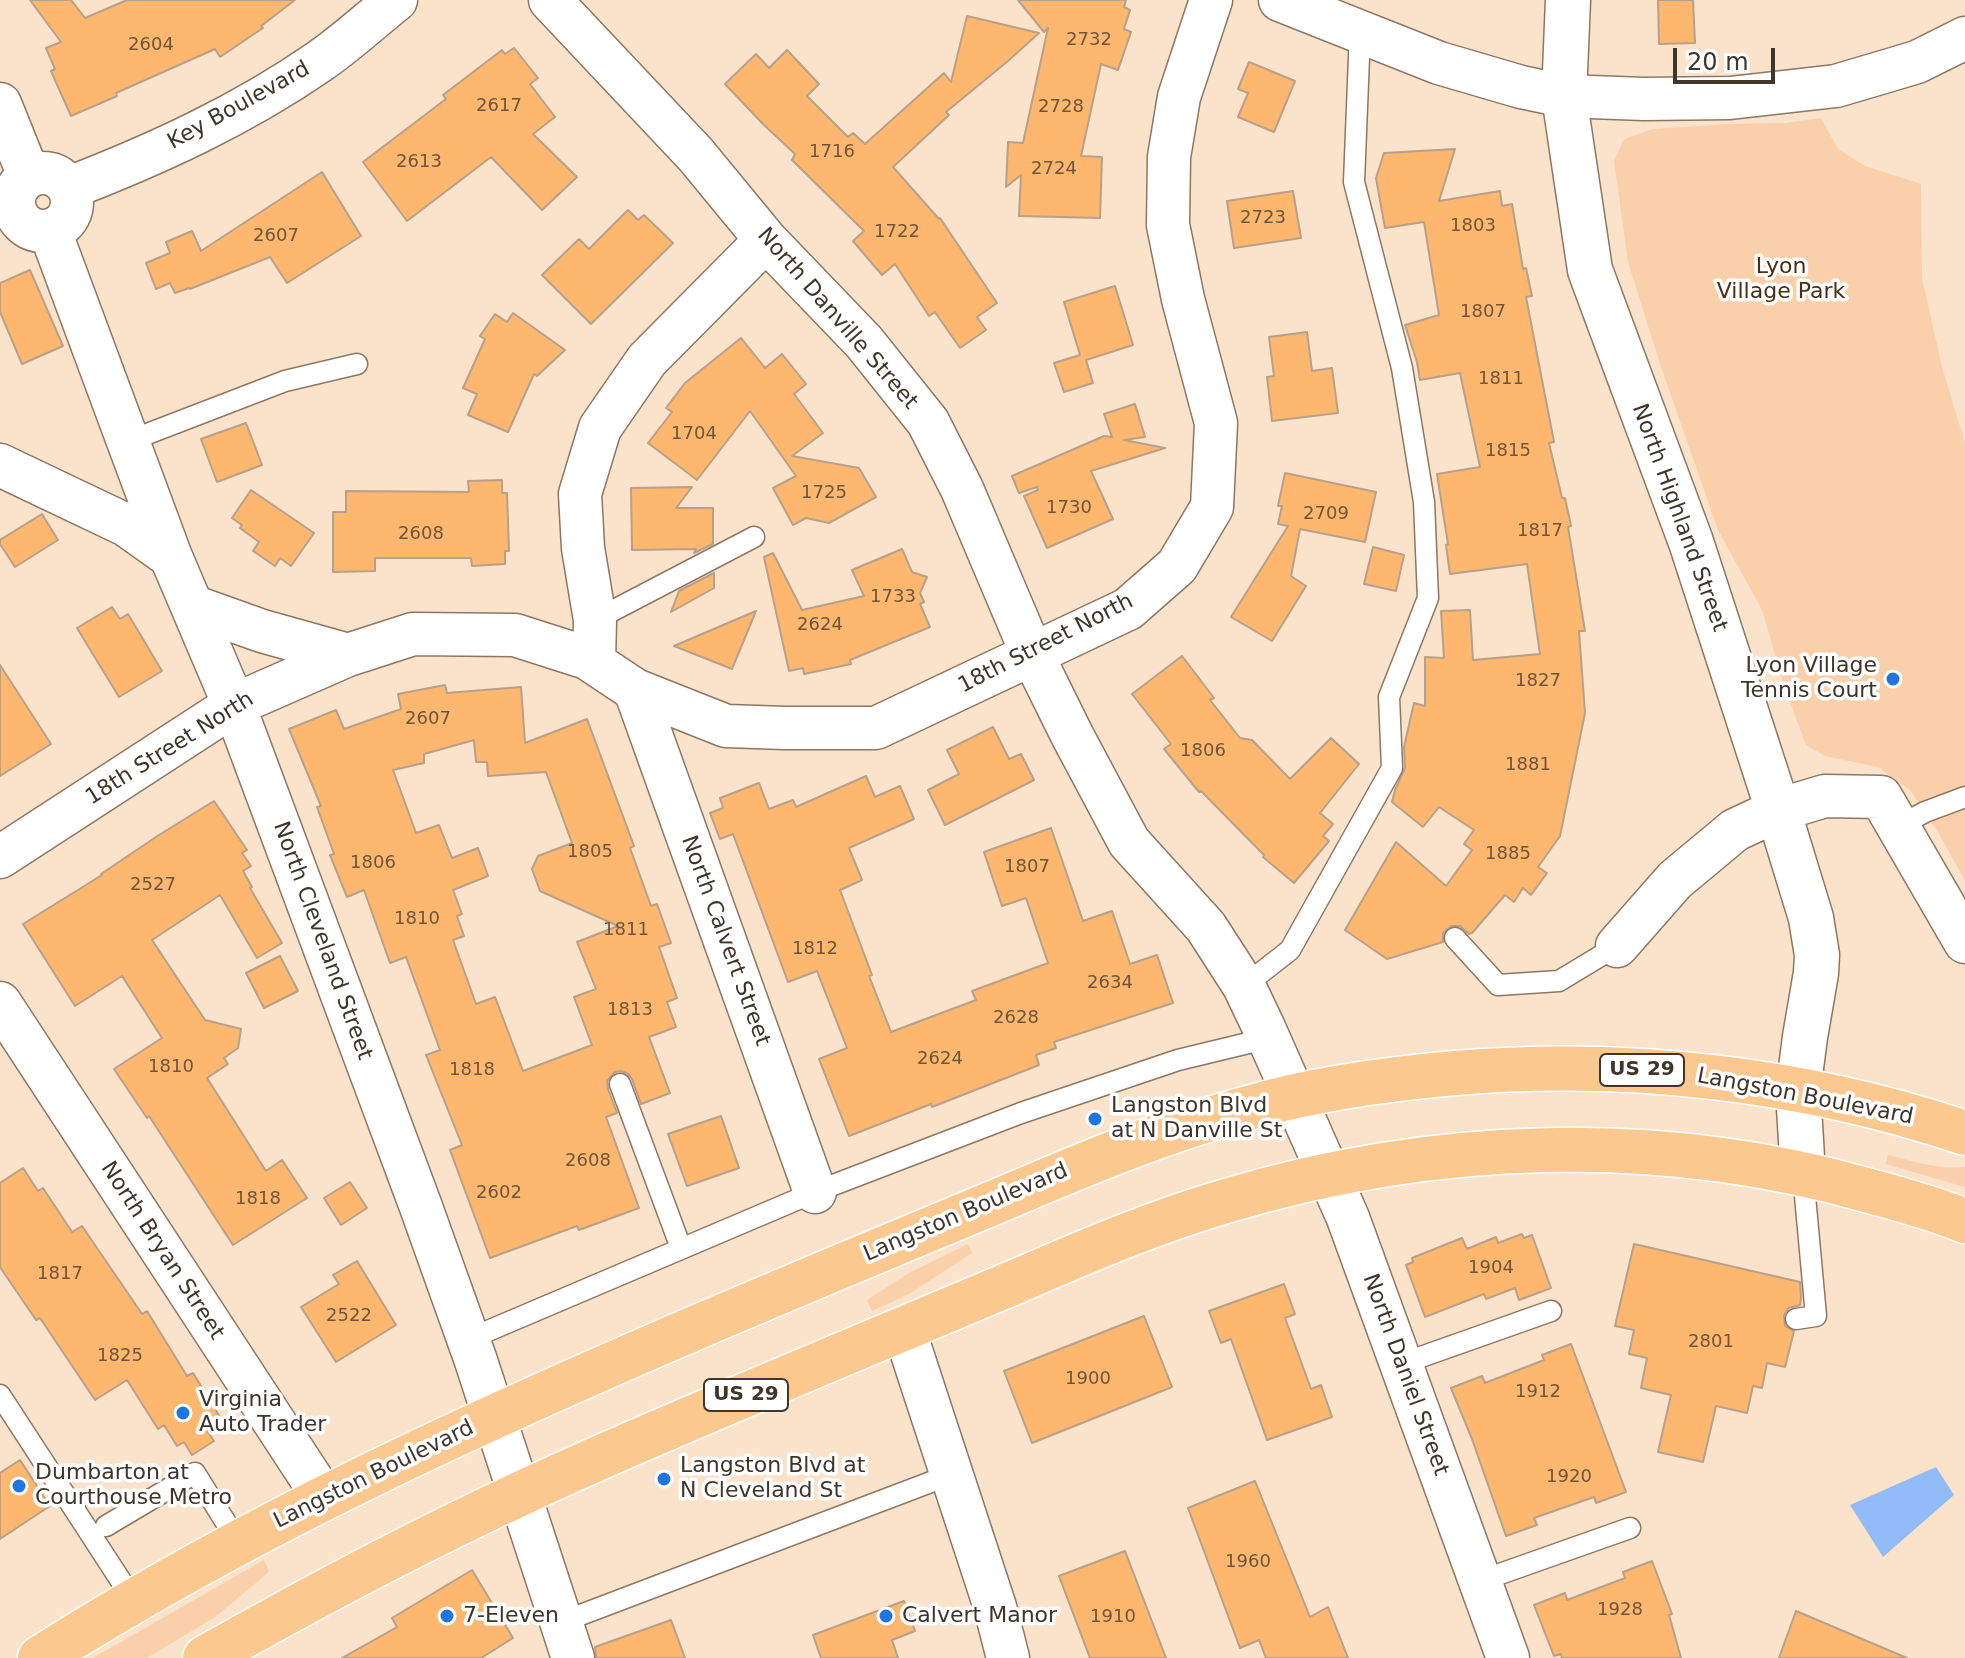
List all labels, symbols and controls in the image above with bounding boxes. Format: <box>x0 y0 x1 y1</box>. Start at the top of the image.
house number: 2732 <box>1066 29 1112 51</box>
scale bar <box>1677 32 1779 82</box>
house number: 2604 <box>128 34 174 56</box>
text: 20 m <box>1687 48 1749 76</box>
street label: Key Boulevard <box>163 56 315 156</box>
house number: 2617 <box>476 95 522 117</box>
house number: 2728 <box>1038 96 1084 118</box>
house number: 1716 <box>809 141 855 163</box>
house number: 2613 <box>396 151 442 173</box>
house number: 2724 <box>1031 158 1077 180</box>
house number: 2723 <box>1240 207 1286 229</box>
house number: 1803 <box>1450 215 1496 237</box>
house number: 1722 <box>874 221 920 243</box>
street label: North Danville Street <box>751 223 923 415</box>
house number: 2607 <box>253 225 299 247</box>
park label: Lyon Village Park <box>1717 254 1845 306</box>
house number: 1807 <box>1460 301 1506 323</box>
house number: 1811 <box>1478 368 1524 390</box>
street label: North Highland Street <box>1625 401 1733 635</box>
house number: 1704 <box>671 423 717 445</box>
house number: 1815 <box>1485 440 1531 462</box>
house number: 1725 <box>801 482 847 504</box>
house number: 1730 <box>1046 497 1092 519</box>
house number: 2709 <box>1303 503 1349 525</box>
house number: 1817 <box>1517 520 1563 542</box>
house number: 2608 <box>398 523 444 545</box>
house number: 1733 <box>870 586 916 608</box>
street label: 18th Street North <box>954 588 1138 700</box>
house number: 2624 <box>797 614 843 636</box>
place label: Lyon Village Tennis Court <box>1741 653 1877 704</box>
house number: 1827 <box>1515 670 1561 692</box>
marker: Lyon Village Tennis Court <box>1884 670 1902 688</box>
street label: 18th Street North <box>81 687 259 811</box>
house number: 2607 <box>405 708 451 730</box>
house number: 1806 <box>1180 740 1226 762</box>
house number: 1881 <box>1505 754 1551 776</box>
street label: North Cleveland Street <box>267 818 377 1064</box>
street label: North Calvert Street <box>675 832 775 1050</box>
house number: 1805 <box>567 841 613 863</box>
house number: 1885 <box>1485 843 1531 865</box>
house number: 1806 <box>350 852 396 874</box>
house number: 1807 <box>1004 856 1050 878</box>
house number: 2527 <box>130 874 176 896</box>
house number: 1810 <box>394 908 440 930</box>
house number: 1811 <box>603 919 649 941</box>
house number: 1812 <box>792 938 838 960</box>
house number: 2634 <box>1087 972 1133 994</box>
house number: 1813 <box>607 999 653 1021</box>
house number: 2628 <box>993 1007 1039 1029</box>
house number: 2624 <box>917 1048 963 1070</box>
road number: US 29 <box>1600 1054 1684 1086</box>
house number: 1810 <box>148 1056 194 1078</box>
house number: 1818 <box>449 1059 495 1081</box>
street label: Langston Boulevard <box>1695 1063 1915 1131</box>
place label: Langston Blvd at N Danville St <box>1111 1093 1282 1144</box>
marker: Langston Blvd at N Danville St <box>1086 1110 1104 1128</box>
house number: 2608 <box>565 1150 611 1172</box>
street label: North Bryan Street <box>95 1157 229 1345</box>
street label: Langston Boulevard <box>860 1158 1072 1268</box>
house number: 2602 <box>476 1182 522 1204</box>
house number: 1818 <box>235 1188 281 1210</box>
house number: 1904 <box>1468 1257 1514 1279</box>
house number: 1817 <box>37 1263 83 1285</box>
street label: North Daniel Street <box>1356 1271 1454 1479</box>
house number: 2522 <box>326 1305 372 1327</box>
house number: 2801 <box>1688 1331 1734 1353</box>
house number: 1825 <box>97 1345 143 1367</box>
house number: 1900 <box>1065 1368 1111 1390</box>
road number: US 29 <box>704 1379 788 1411</box>
house number: 1912 <box>1515 1381 1561 1403</box>
place label: Virginia Auto Trader <box>199 1387 326 1438</box>
marker: Virginia Auto Trader <box>174 1404 192 1422</box>
street label: Langston Boulevard <box>270 1415 478 1535</box>
place label: Langston Blvd at N Cleveland St <box>680 1453 865 1504</box>
place label: Dumbarton at Courthouse Metro <box>35 1460 232 1512</box>
house number: 1920 <box>1546 1466 1592 1488</box>
marker: Langston Blvd at N Cleveland St <box>655 1470 673 1488</box>
marker: Dumbarton at Courthouse Metro <box>10 1477 28 1495</box>
house number: 1960 <box>1225 1551 1271 1573</box>
house number: 1928 <box>1597 1599 1643 1621</box>
place label: 7-Eleven <box>463 1603 559 1629</box>
place label: Calvert Manor <box>902 1603 1057 1629</box>
house number: 1910 <box>1090 1606 1136 1628</box>
marker: 7-Eleven <box>438 1607 456 1625</box>
marker: Calvert Manor <box>877 1607 895 1625</box>

